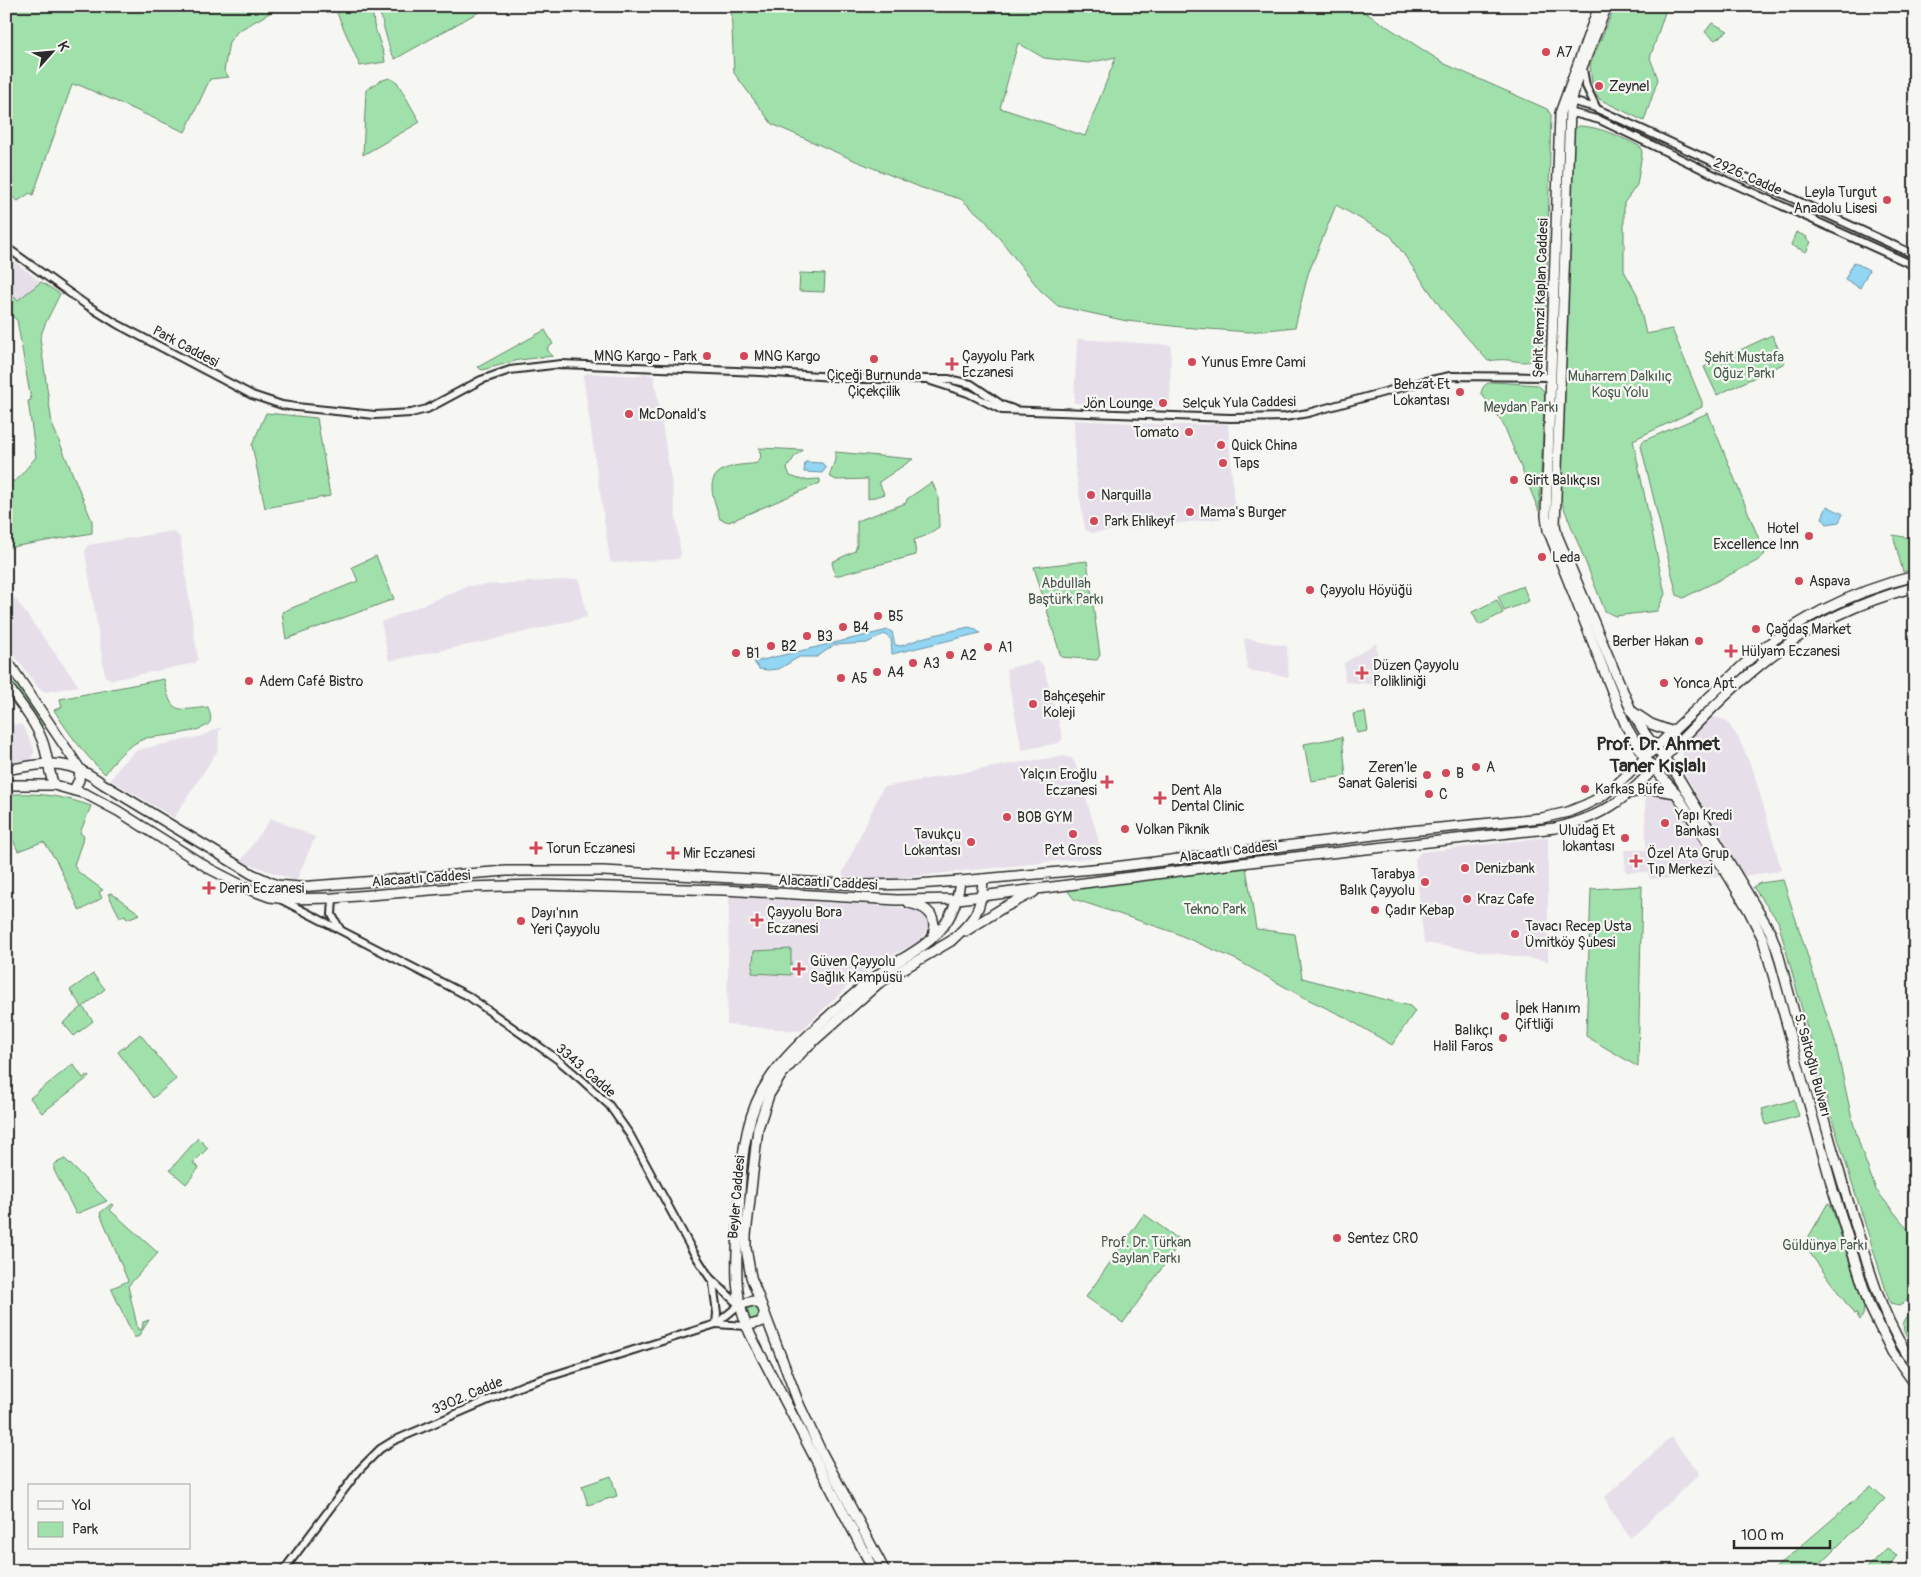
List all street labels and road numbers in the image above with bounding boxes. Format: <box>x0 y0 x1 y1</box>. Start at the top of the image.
street label: 2926. Cadde <box>1711 154 1785 199</box>
street label: Şehit Remzi Kaplan Caddesi <box>1529 217 1552 378</box>
street label: Park Caddesi <box>150 322 222 371</box>
street label: Selçuk Yula Caddesi <box>1182 393 1297 412</box>
street label: Alacaatlı Caddesi <box>1178 837 1279 866</box>
street label: Alacaatlı Caddesi <box>371 867 472 890</box>
street label: Alacaatlı Caddesi <box>778 871 878 894</box>
street label: S. Saltoğlu Bulvarı <box>1791 1012 1834 1119</box>
street label: 3343. Cadde <box>552 1040 619 1101</box>
street label: Beyler Caddesi <box>724 1154 749 1239</box>
street label: 3302. Cadde <box>429 1373 505 1418</box>

